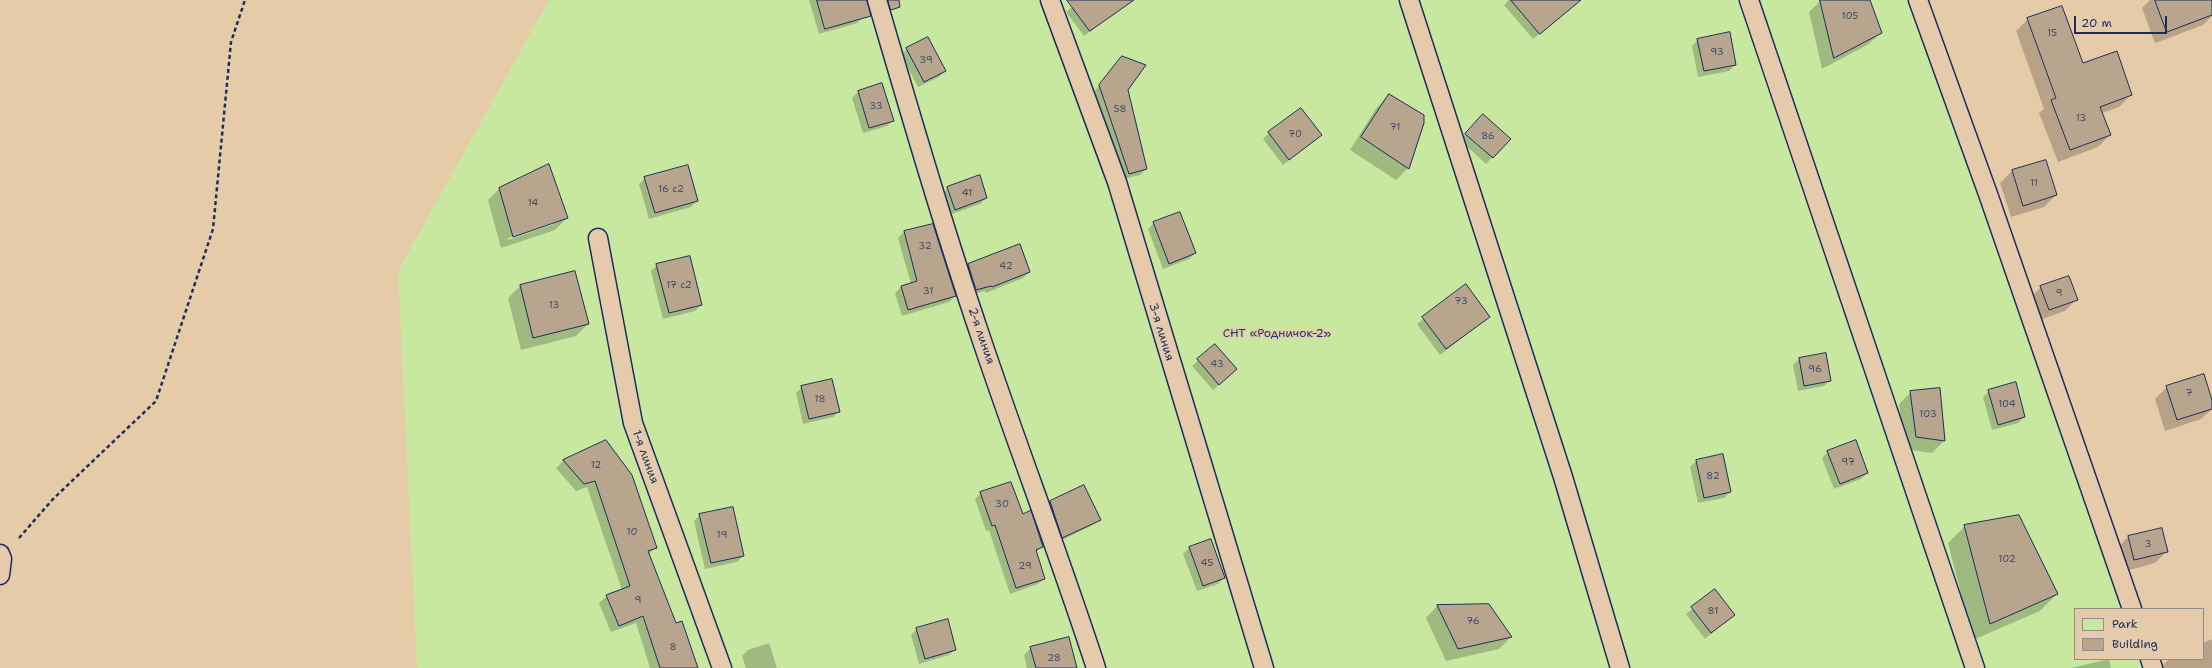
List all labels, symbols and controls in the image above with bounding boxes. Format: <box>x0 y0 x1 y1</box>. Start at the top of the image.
scale bar <box>2076 8 2169 34</box>
house number: 105 <box>1842 10 1858 22</box>
text: 20 m <box>2081 15 2112 31</box>
house number: 15 <box>2047 27 2057 39</box>
house number: 93 <box>1710 46 1724 58</box>
house number: 39 <box>919 54 933 66</box>
house number: 33 <box>869 100 883 112</box>
house number: 58 <box>1114 103 1126 115</box>
house number: 13 <box>2076 112 2086 124</box>
house number: 71 <box>1390 121 1400 133</box>
house number: 70 <box>1288 128 1302 140</box>
house number: 86 <box>1481 130 1495 142</box>
house number: 11 <box>2030 177 2038 189</box>
house number: 16 с2 <box>658 183 684 195</box>
house number: 41 <box>962 187 972 199</box>
house number: 14 <box>528 197 538 209</box>
house number: 32 <box>918 240 932 252</box>
house number: 42 <box>999 260 1013 272</box>
house number: 17 с2 <box>666 279 692 291</box>
house number: 31 <box>923 285 933 297</box>
house number: 9 <box>2056 287 2062 299</box>
house number: 73 <box>1454 295 1468 307</box>
house number: 13 <box>549 299 559 311</box>
street label: 3-я линия <box>1145 301 1177 363</box>
street label: 2-я линия <box>965 306 997 366</box>
park label: СНТ «Родничок-2» <box>1223 327 1331 341</box>
house number: 43 <box>1210 358 1224 370</box>
house number: 96 <box>1808 363 1822 375</box>
house number: 7 <box>2186 387 2192 399</box>
house number: 18 <box>814 393 826 405</box>
house number: 104 <box>1998 398 2016 410</box>
house number: 103 <box>1919 408 1937 420</box>
street label: 1-я линия <box>629 428 661 486</box>
house number: 97 <box>1841 456 1855 468</box>
house number: 12 <box>591 459 601 471</box>
house number: 82 <box>1706 470 1720 482</box>
house number: 30 <box>995 498 1009 510</box>
house number: 10 <box>627 526 637 538</box>
house number: 19 <box>717 529 727 541</box>
house number: 3 <box>2145 538 2151 550</box>
house number: 102 <box>1998 553 2016 565</box>
house number: 45 <box>1201 557 1213 569</box>
house number: 29 <box>1018 560 1032 572</box>
house number: 9 <box>635 594 641 606</box>
house number: 81 <box>1708 605 1718 617</box>
legend <box>2074 608 2204 660</box>
house number: 76 <box>1466 615 1480 627</box>
text: Park <box>2112 616 2138 632</box>
text: Building <box>2112 636 2158 652</box>
house number: 8 <box>670 641 676 653</box>
house number: 28 <box>1047 652 1061 664</box>

